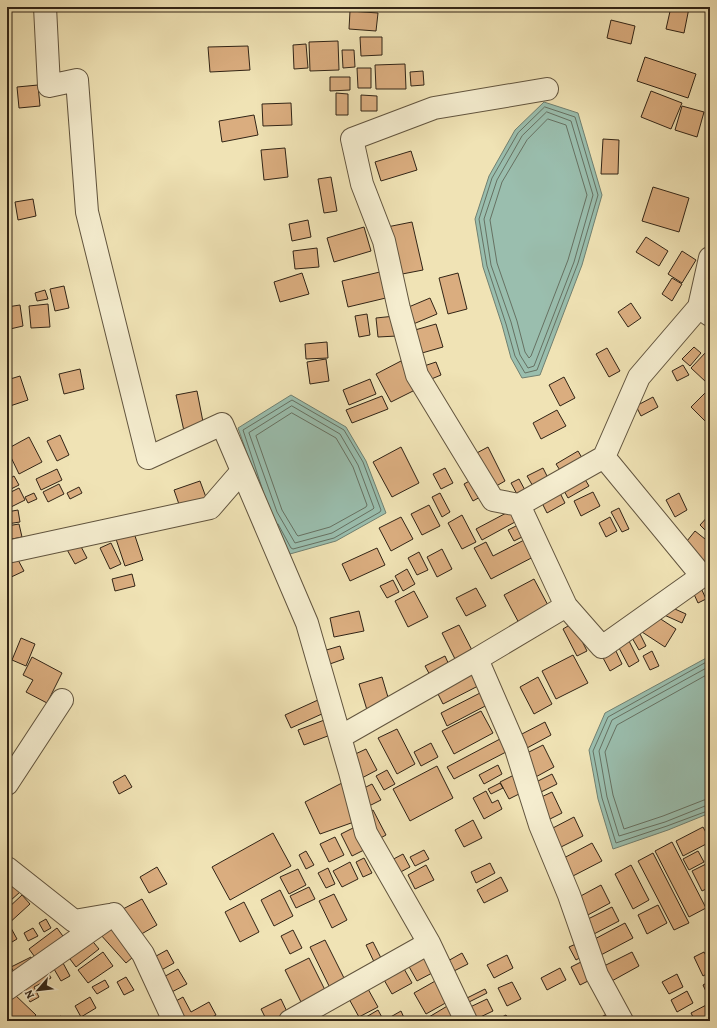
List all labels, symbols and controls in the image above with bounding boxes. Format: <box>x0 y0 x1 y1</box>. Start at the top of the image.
north arrow <box>18 970 58 1010</box>
text: N <box>21 987 38 1002</box>

